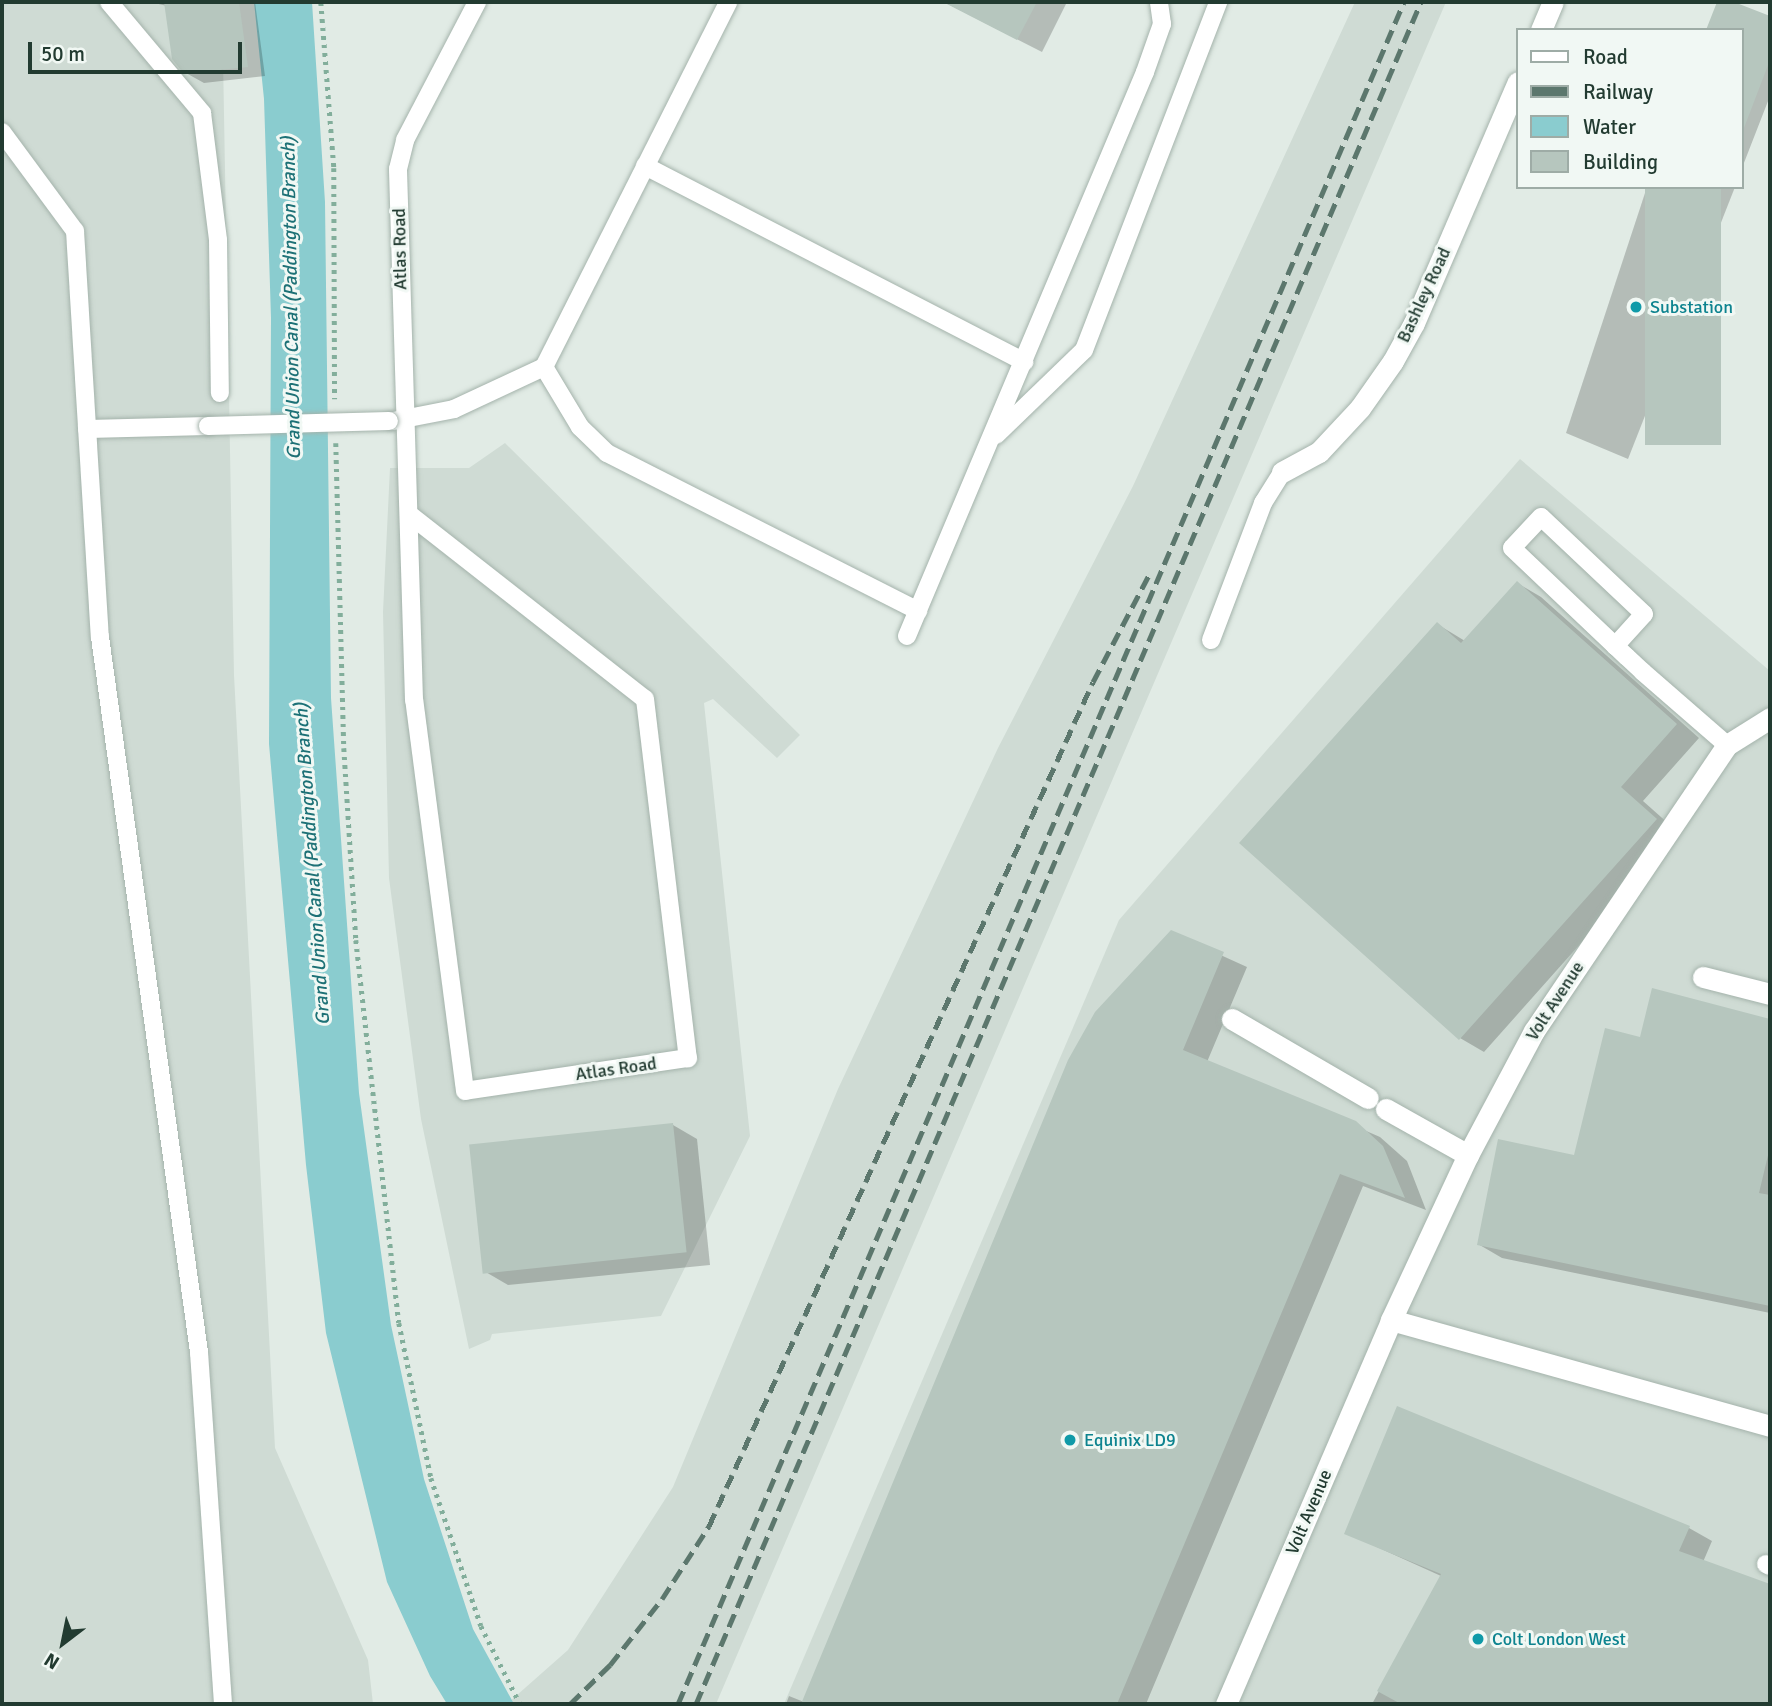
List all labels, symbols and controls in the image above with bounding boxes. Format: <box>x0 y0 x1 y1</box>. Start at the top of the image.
scale bar <box>32 28 245 72</box>
legend <box>1516 28 1744 189</box>
text: 50 m <box>41 41 85 67</box>
text: Road <box>1583 44 1628 70</box>
text: Railway <box>1583 79 1653 105</box>
text: Water <box>1583 114 1636 140</box>
water label: Grand Union Canal (Paddington Branch) <box>278 136 306 460</box>
text: Building <box>1583 149 1658 175</box>
street label: Atlas Road <box>388 208 412 290</box>
street label: Bashley Road <box>1393 244 1455 346</box>
place label: Substation <box>1650 296 1733 318</box>
marker: Substation <box>1628 299 1644 315</box>
water label: Grand Union Canal (Paddington Branch) <box>290 702 336 1026</box>
street label: Volt Avenue <box>1521 957 1589 1045</box>
street label: Atlas Road <box>574 1053 658 1085</box>
place label: Equinix LD9 <box>1084 1429 1176 1451</box>
marker: Equinix LD9 <box>1062 1432 1078 1448</box>
street label: Volt Avenue <box>1281 1466 1337 1558</box>
north arrow <box>28 1608 98 1678</box>
place label: Colt London West <box>1492 1628 1626 1650</box>
marker: Colt London West <box>1470 1631 1486 1647</box>
text: N <box>40 1647 64 1674</box>

